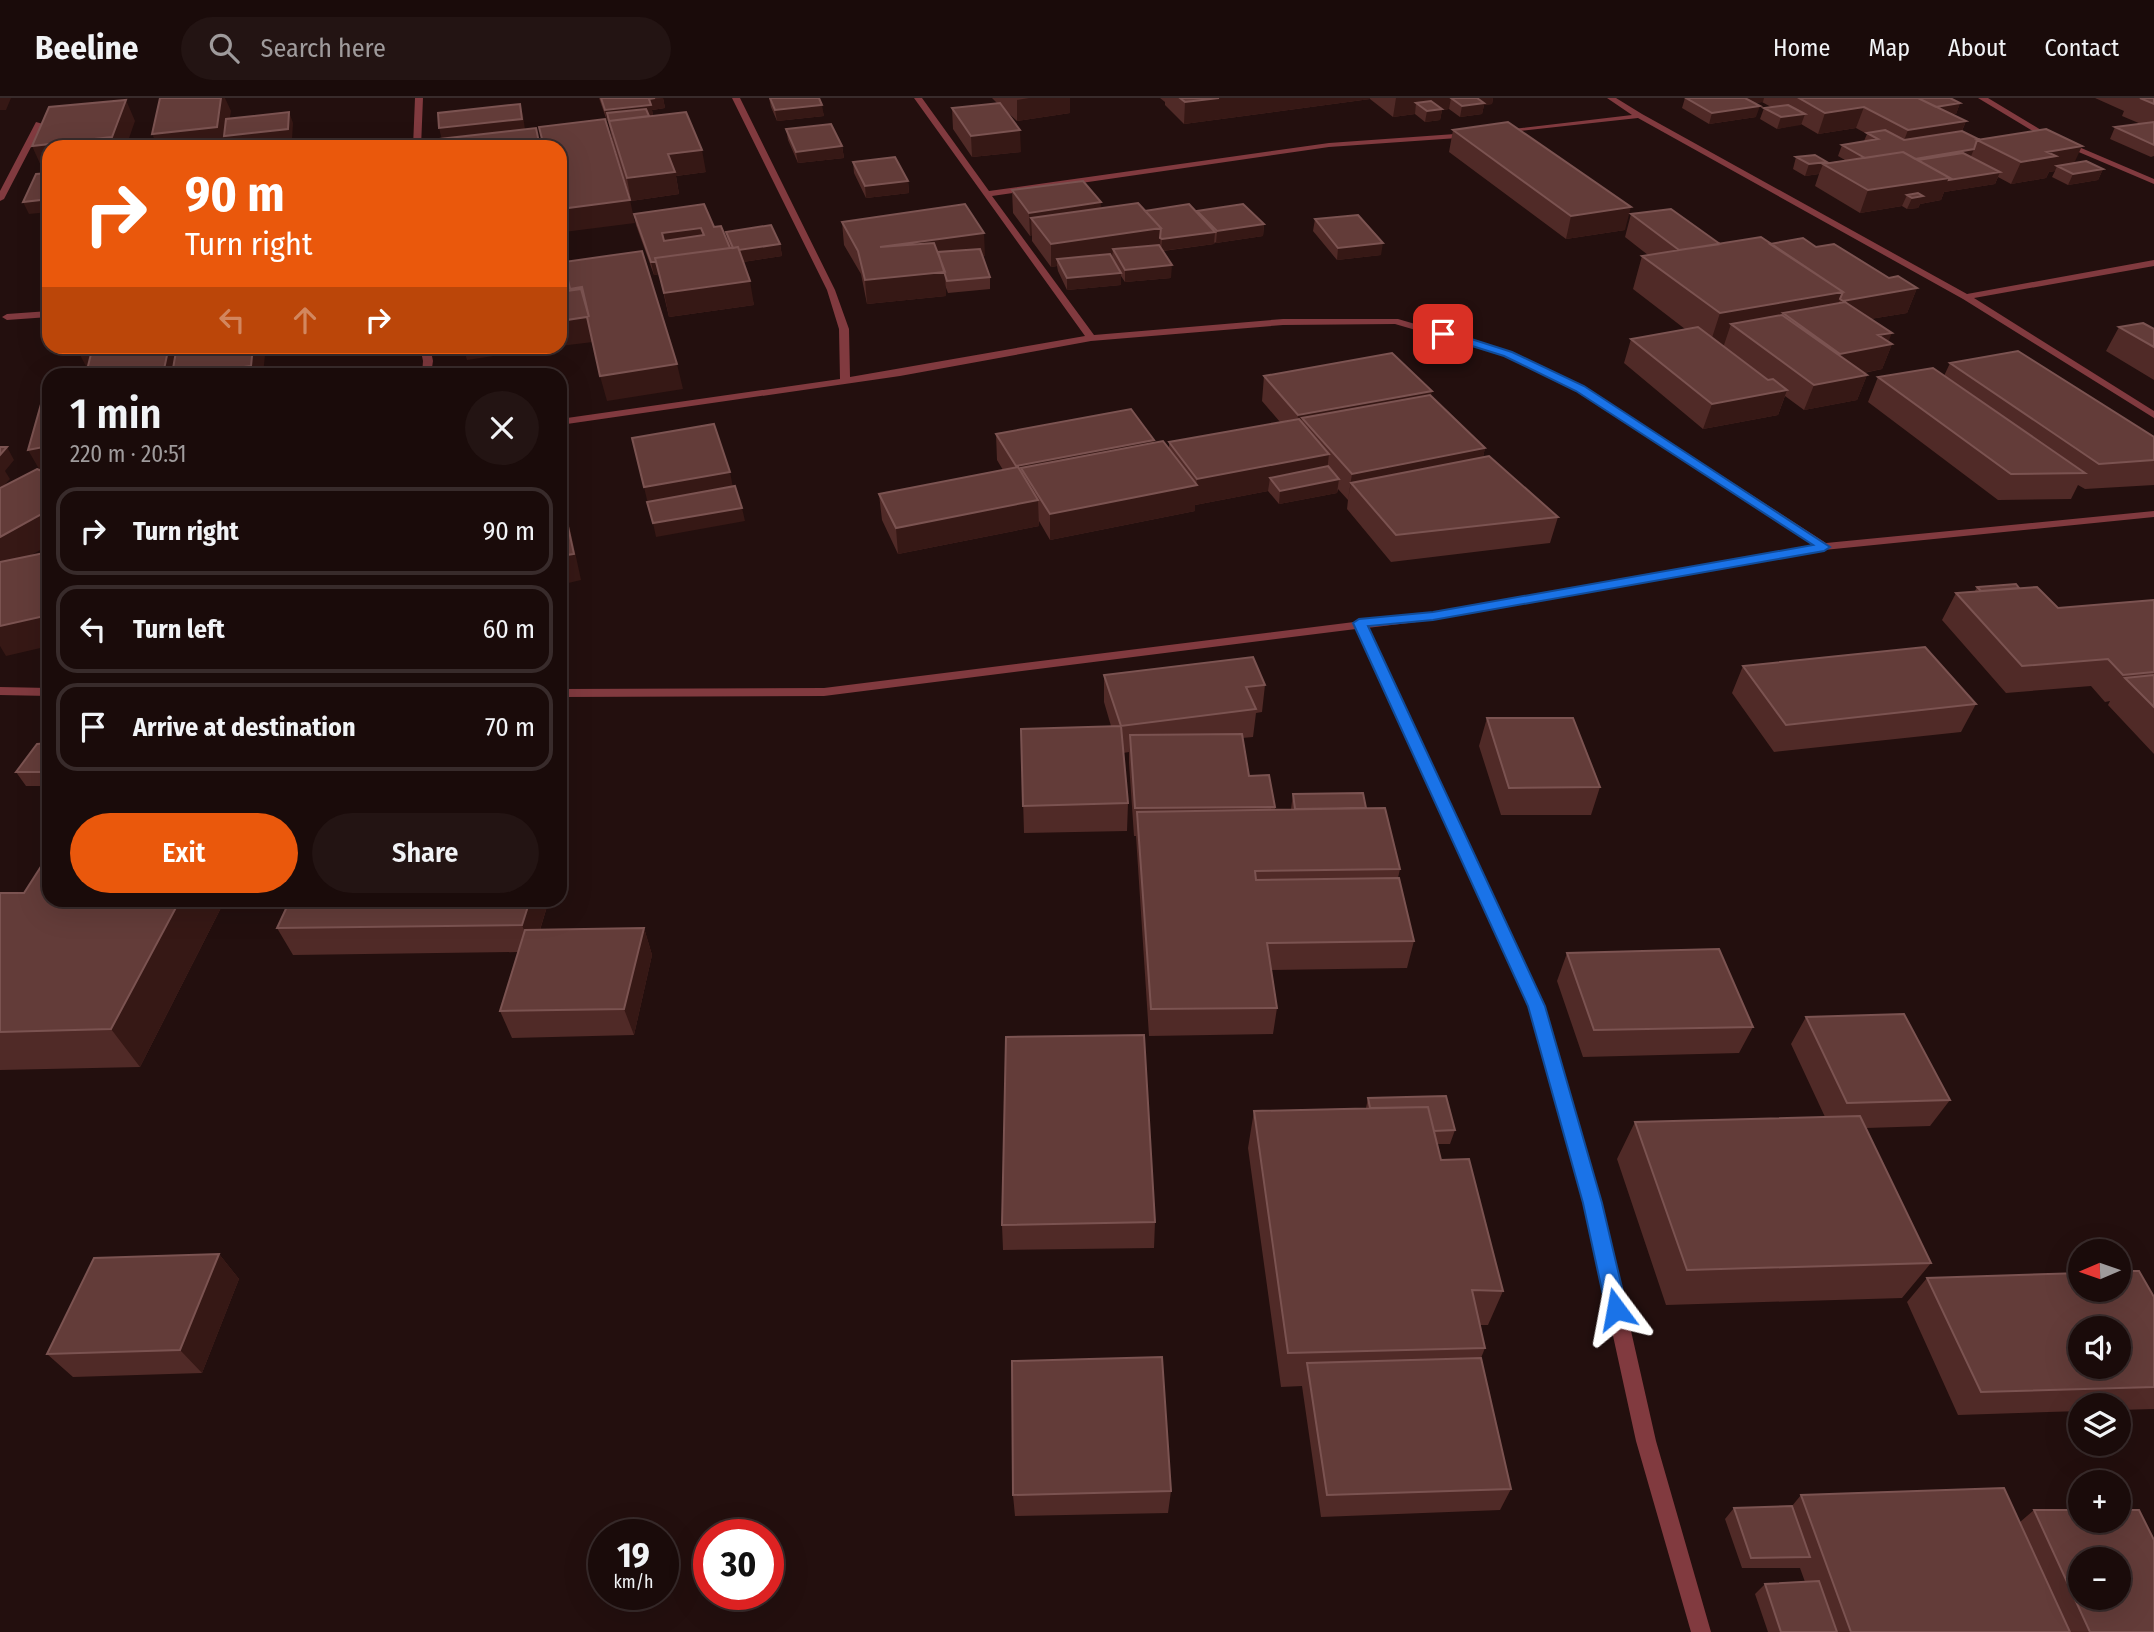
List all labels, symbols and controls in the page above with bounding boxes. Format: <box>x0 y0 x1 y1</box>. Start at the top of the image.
search box <box>181 17 671 80</box>
text: Beeline <box>35 28 139 68</box>
icon: search <box>205 29 243 67</box>
text: Search here <box>261 33 386 64</box>
text: Home <box>1773 34 1830 62</box>
text: Map <box>1868 34 1910 62</box>
text: About <box>1948 34 2006 62</box>
text: Contact <box>2044 34 2119 62</box>
text: 90 m <box>185 165 285 224</box>
icon: right <box>70 168 161 259</box>
text: Turn right <box>185 225 312 263</box>
icon: left <box>213 301 251 339</box>
icon: ahead <box>286 301 324 339</box>
icon: right <box>359 301 397 339</box>
pin <box>1413 304 1473 364</box>
icon: arrive <box>1424 315 1462 353</box>
text: 1 min <box>70 389 161 439</box>
button: close <box>465 391 539 465</box>
text: 220 m · 20:51 <box>70 440 187 468</box>
icon: right <box>74 512 112 550</box>
text: Turn right <box>133 516 239 547</box>
text: 90 m <box>483 516 535 547</box>
icon: left <box>74 610 112 648</box>
text: Turn left <box>133 614 225 645</box>
text: 60 m <box>482 614 535 645</box>
icon: arrive <box>74 708 112 746</box>
text: Arrive at destination <box>133 712 356 743</box>
text: 70 m <box>485 712 535 743</box>
button: Exit <box>70 813 298 893</box>
button: Share <box>312 813 539 893</box>
north arrow <box>2068 1239 2132 1302</box>
map controls <box>2068 1239 2131 1610</box>
position arrow <box>1579 1272 1653 1346</box>
button: sound <box>2068 1316 2131 1379</box>
button: layers <box>2068 1393 2131 1456</box>
button: + <box>2068 1470 2131 1533</box>
speed limit sign: 30 <box>693 1519 784 1610</box>
text: 19 <box>617 1534 650 1576</box>
button: − <box>2068 1547 2131 1610</box>
text: km/h <box>613 1571 654 1593</box>

